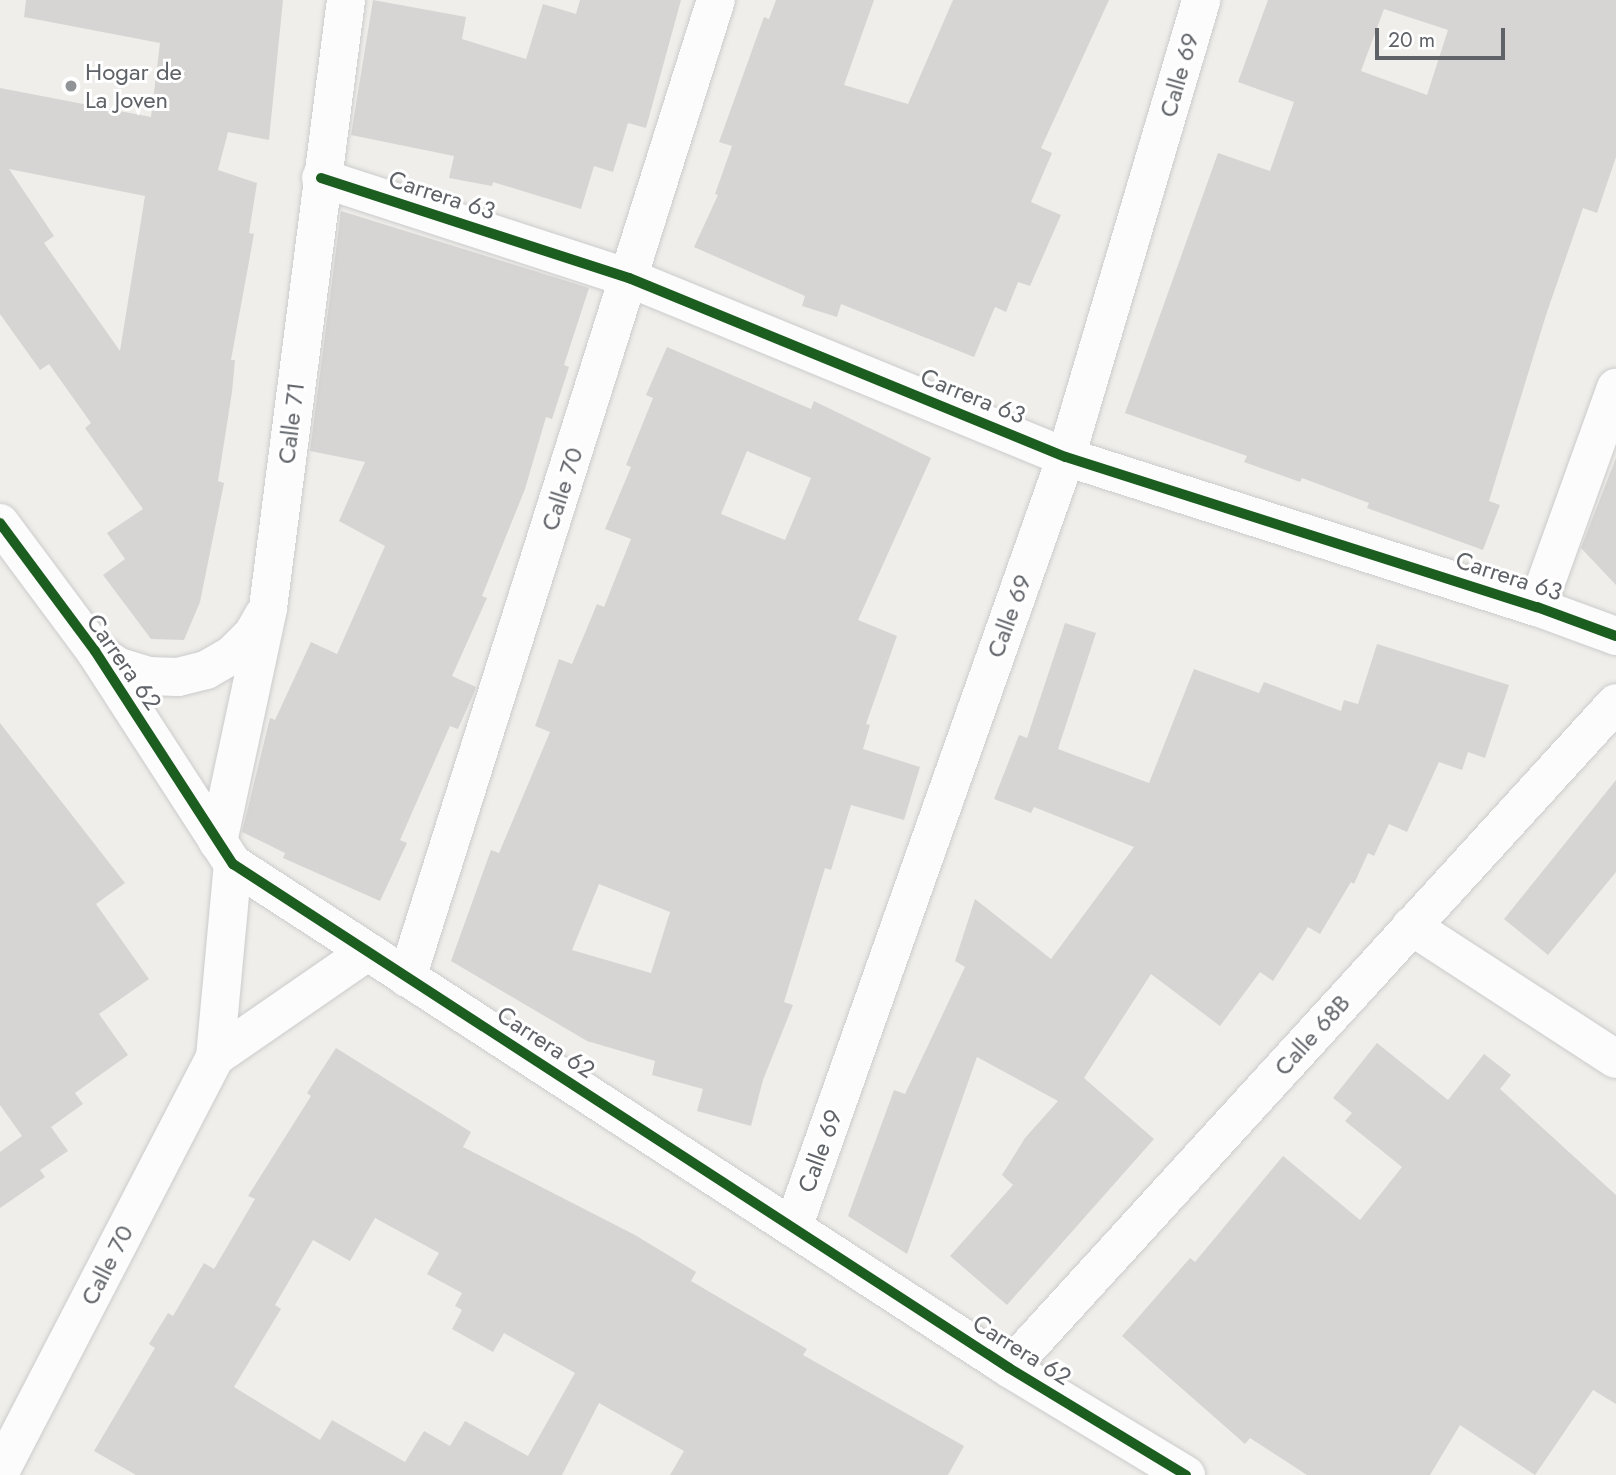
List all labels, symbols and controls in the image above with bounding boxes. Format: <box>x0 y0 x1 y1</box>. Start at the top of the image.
scale bar <box>1378 14 1508 58</box>
text: 20 m <box>1388 25 1435 55</box>
street label: Calle 69 <box>1153 30 1205 120</box>
place label: Hogar de La Joven <box>85 58 182 114</box>
marker: Hogar de La Joven <box>63 78 79 94</box>
street label: Carrera 63 <box>385 164 499 226</box>
street label: Carrera 63 <box>916 362 1030 430</box>
street label: Calle 71 <box>272 381 310 465</box>
street label: Calle 70 <box>535 444 589 534</box>
street label: Carrera 63 <box>1452 545 1566 607</box>
street label: Calle 69 <box>981 571 1037 661</box>
street label: Carrera 62 <box>80 608 168 716</box>
street label: Calle 68B <box>1268 989 1356 1081</box>
street label: Carrera 62 <box>492 1000 600 1084</box>
street label: Calle 69 <box>792 1106 848 1196</box>
street label: Calle 70 <box>75 1220 139 1310</box>
street label: Carrera 62 <box>967 1308 1077 1392</box>

